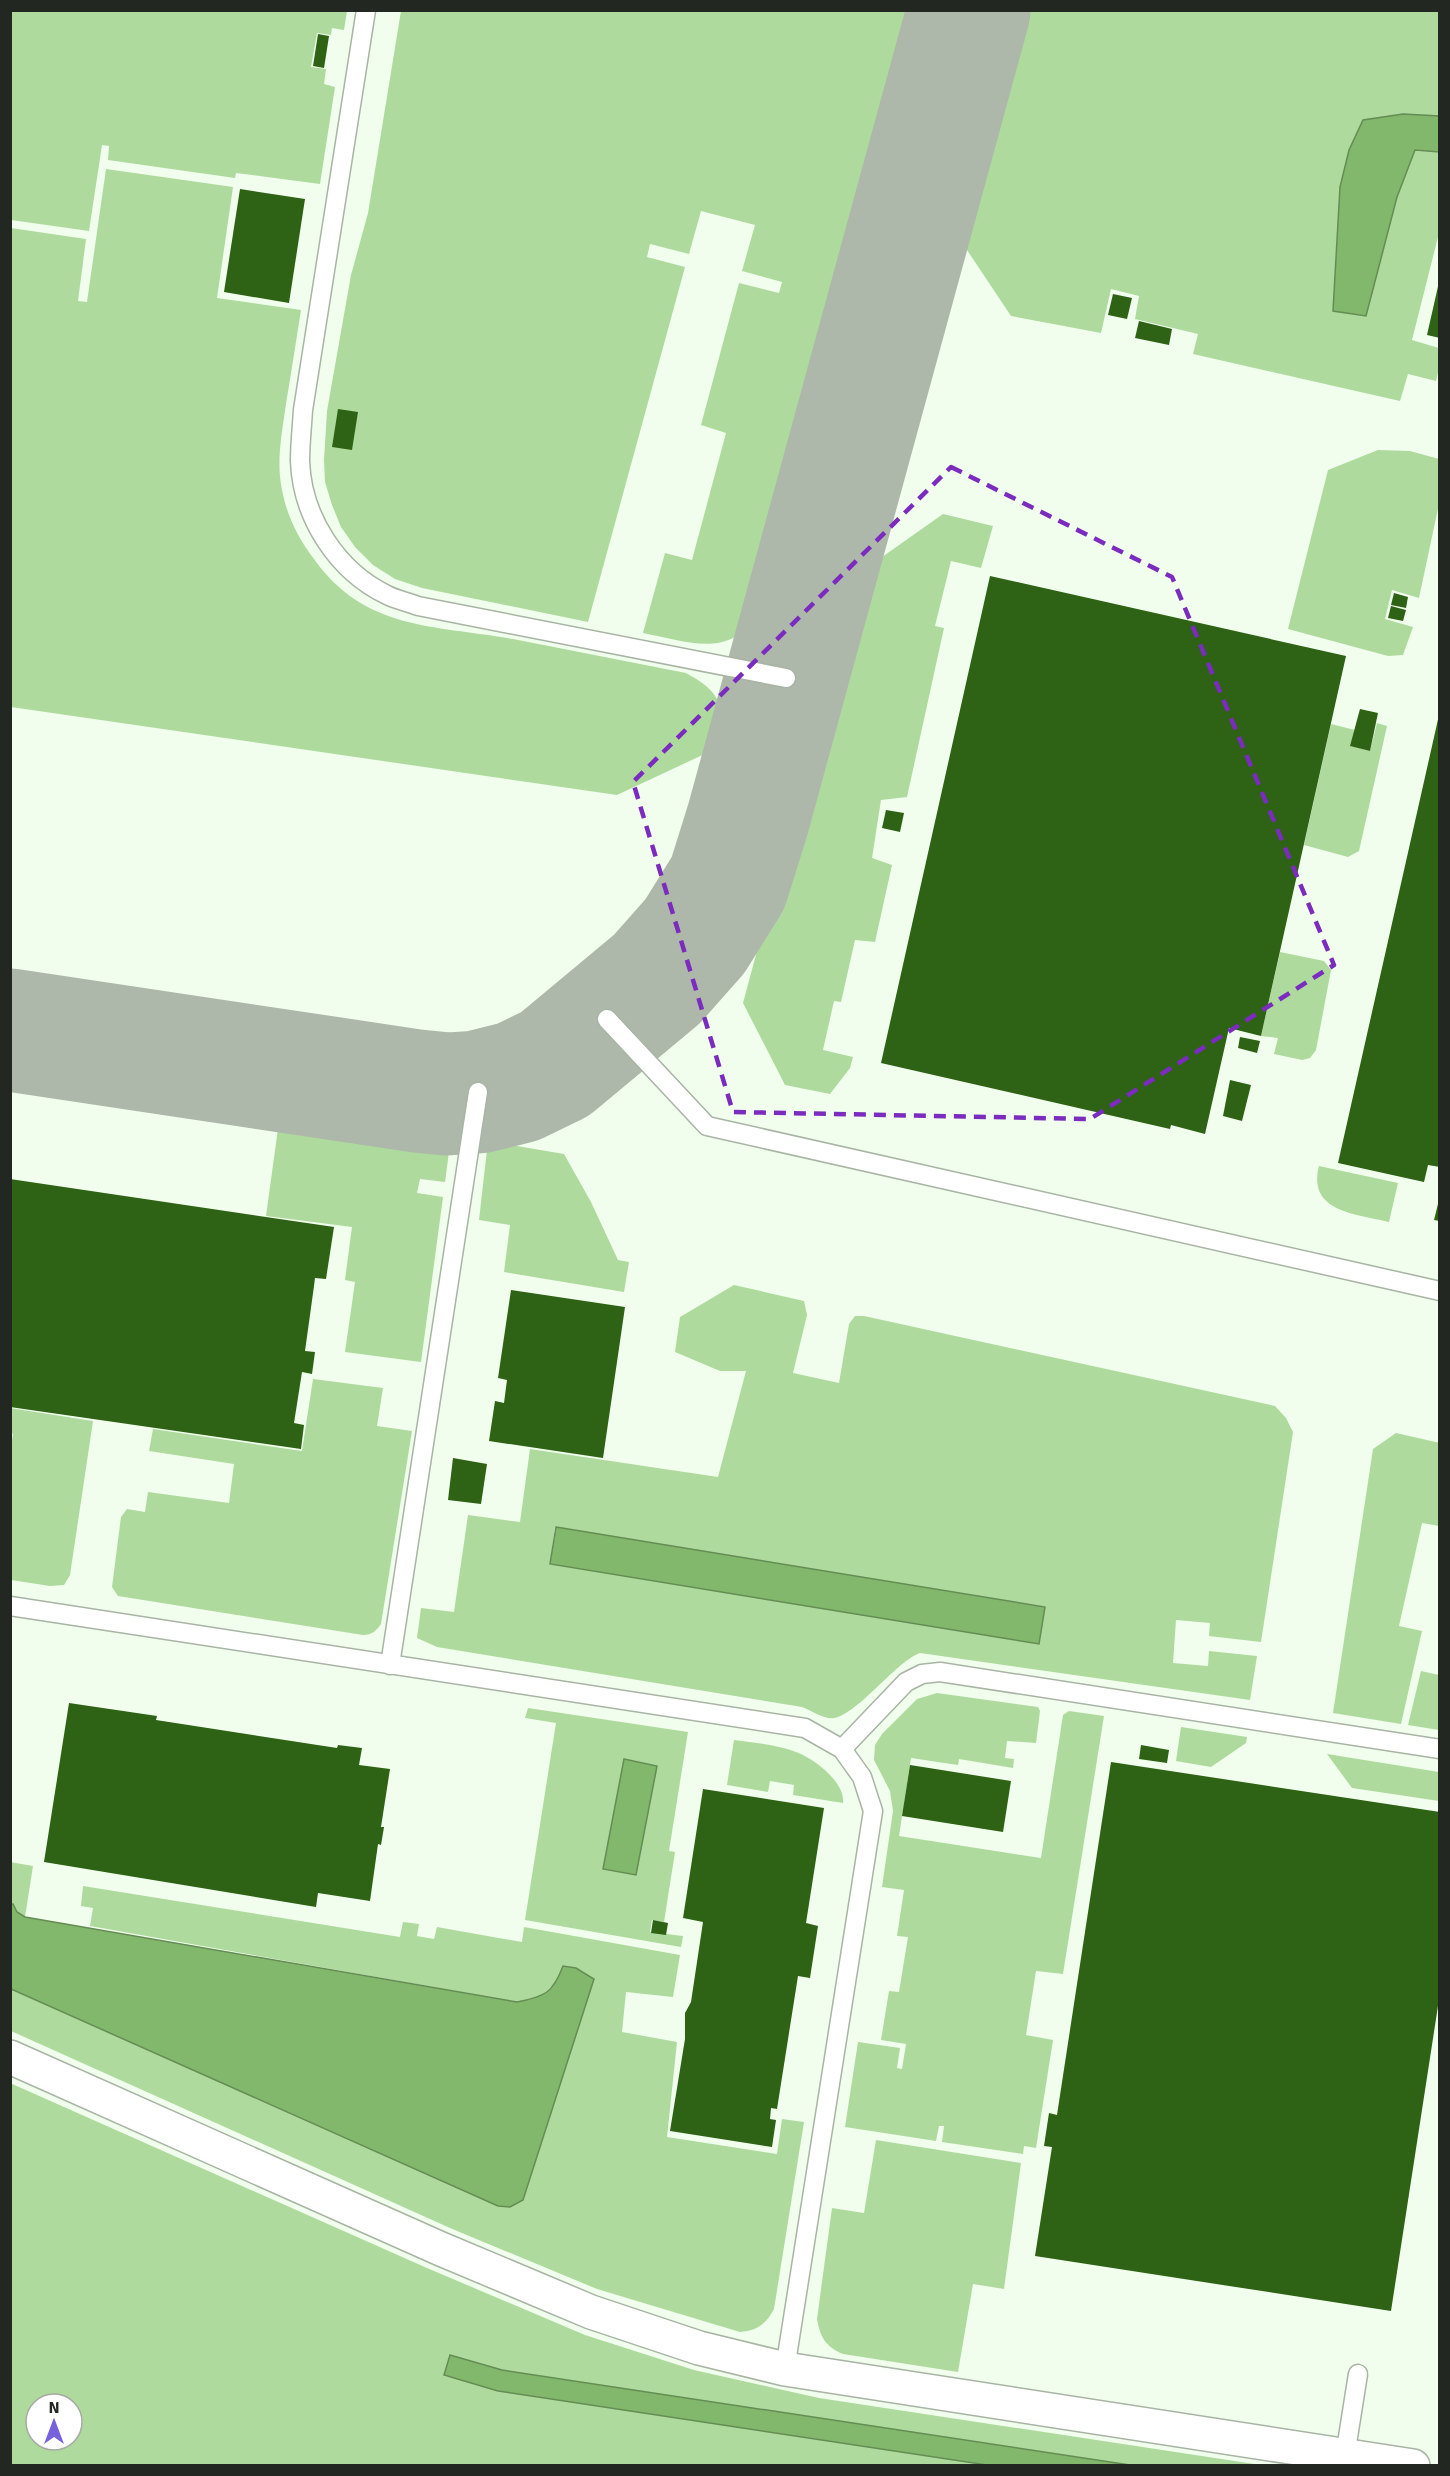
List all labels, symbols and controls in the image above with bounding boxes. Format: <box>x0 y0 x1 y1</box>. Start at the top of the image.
north arrow <box>24 2392 84 2452</box>
text: N <box>48 2398 60 2418</box>

